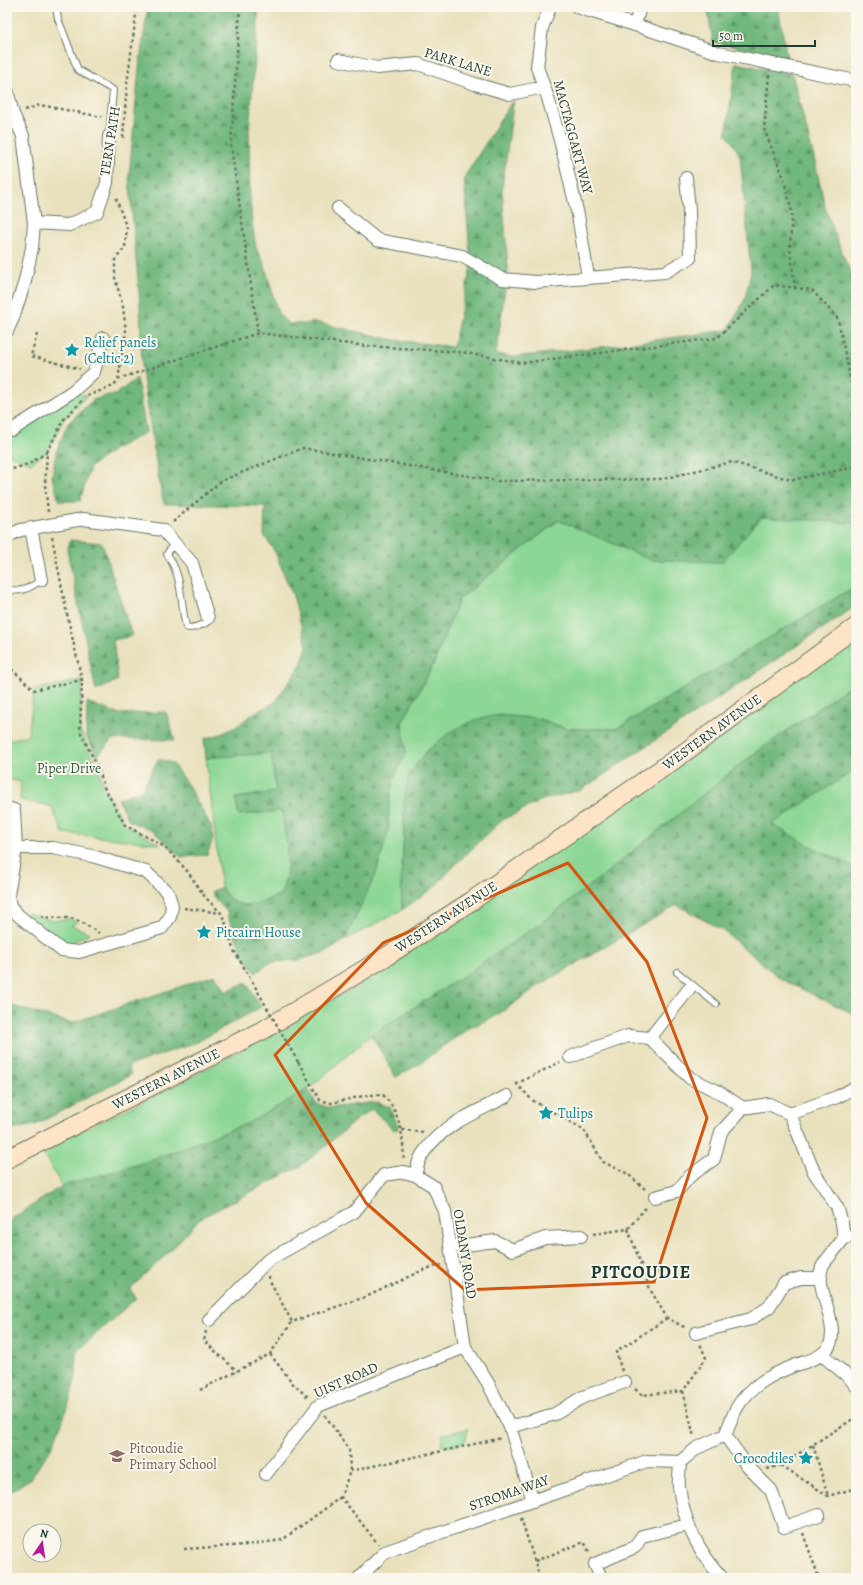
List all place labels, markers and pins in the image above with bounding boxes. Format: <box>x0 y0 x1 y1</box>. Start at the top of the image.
place label: Relief panels (Celtic 2) <box>84 333 156 368</box>
place icon: Relief panels (Celtic 2) <box>63 341 81 359</box>
place icon: Pitcairn House <box>195 923 213 941</box>
place label: Pitcairn House <box>216 923 301 942</box>
place icon: Tulips <box>537 1104 555 1122</box>
place label: Tulips <box>558 1104 593 1123</box>
place label: Pitcoudie Primary School <box>129 1439 217 1474</box>
school or university icon: Pitcoudie Primary School <box>108 1447 126 1465</box>
place label: Crocodiles <box>734 1449 794 1468</box>
place icon: Crocodiles <box>797 1449 815 1467</box>

